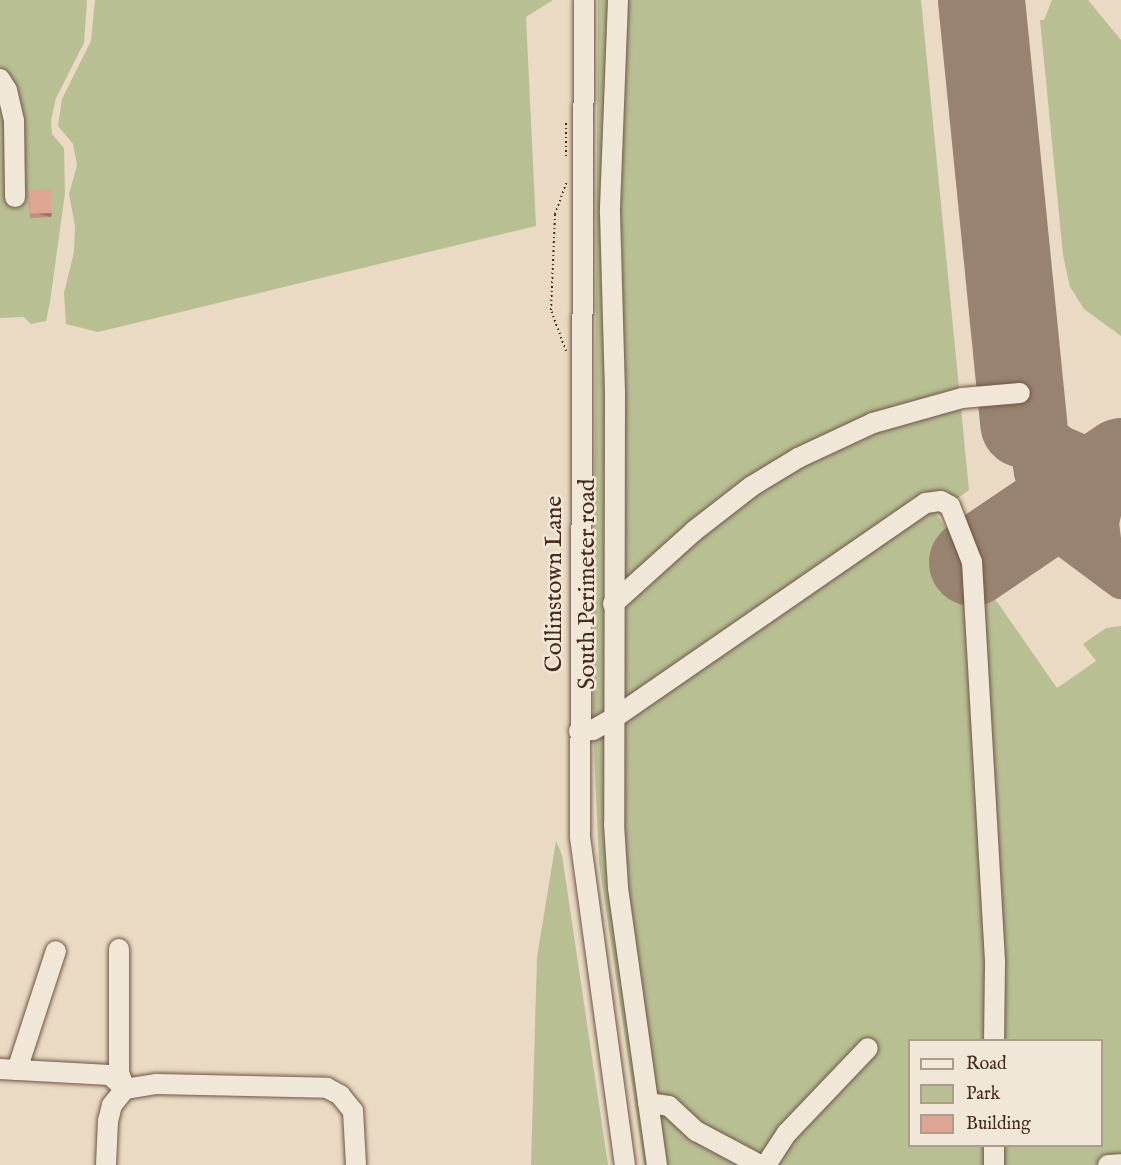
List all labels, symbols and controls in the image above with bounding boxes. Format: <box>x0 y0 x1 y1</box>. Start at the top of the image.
street label: South Perimeter road <box>574 478 602 690</box>
street label: Collinstown Lane <box>541 496 569 672</box>
legend <box>908 1039 1103 1147</box>
text: Road <box>966 1053 1007 1076</box>
text: Park <box>966 1083 1000 1106</box>
text: Building <box>966 1113 1031 1136</box>

